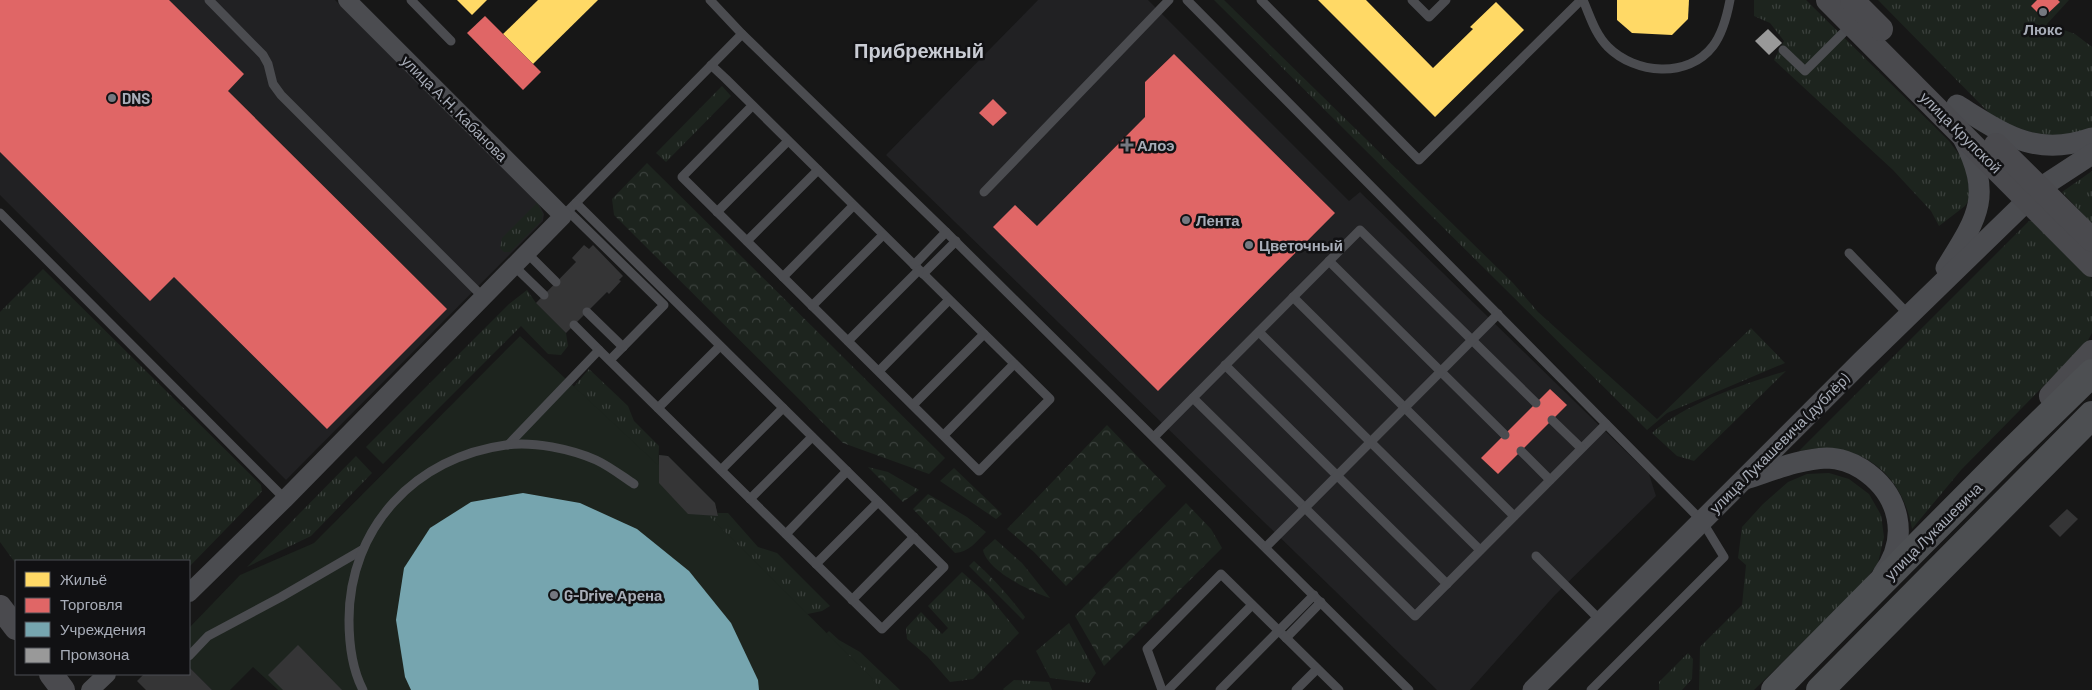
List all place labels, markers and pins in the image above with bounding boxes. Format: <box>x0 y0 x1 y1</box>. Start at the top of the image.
marker: Люкс <box>2037 6 2049 18</box>
place label: Люкс <box>2024 20 2063 38</box>
place label: DNS <box>122 89 150 107</box>
marker: DNS <box>106 92 118 104</box>
place label: Алоэ <box>1137 136 1174 154</box>
marker: Алоэ <box>1121 139 1133 151</box>
place label: Лента <box>1196 211 1240 229</box>
marker: Лента <box>1180 214 1192 226</box>
place label: Цветочный <box>1259 236 1343 254</box>
marker: Цветочный <box>1243 239 1255 251</box>
place label: G-Drive Арена <box>564 586 663 604</box>
marker: G-Drive Арена <box>548 589 560 601</box>

